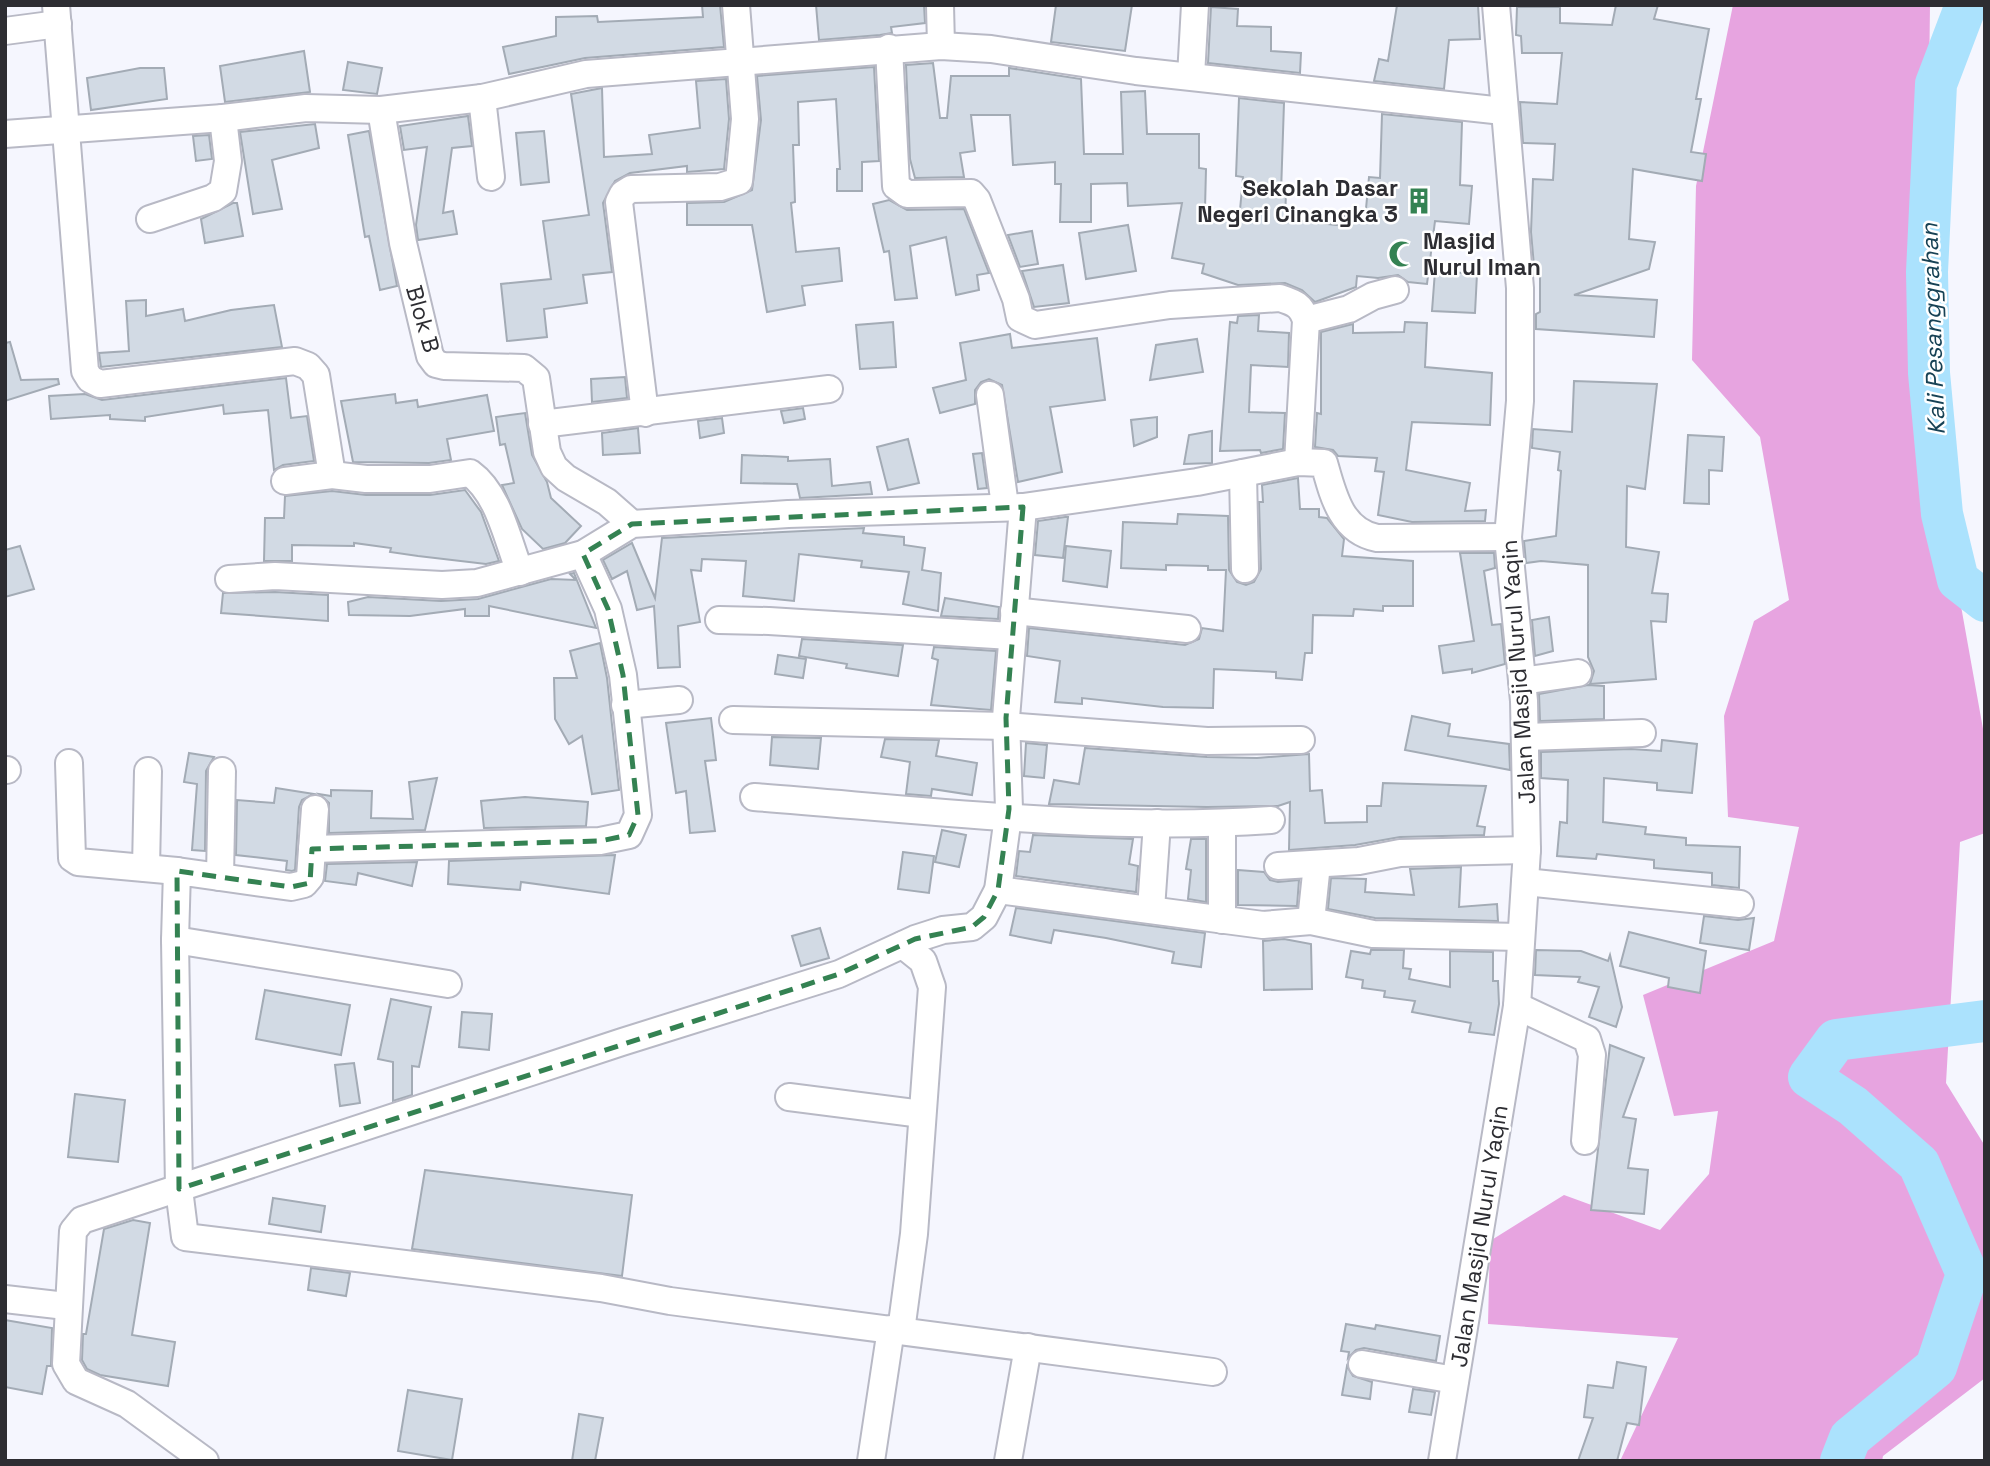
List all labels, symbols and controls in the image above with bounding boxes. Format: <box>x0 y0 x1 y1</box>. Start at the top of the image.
place label: Sekolah Dasar Negeri Cinangka 3 <box>1197 173 1398 229</box>
building icon: Sekolah Dasar Negeri Cinangka 3 <box>1404 186 1434 216</box>
water label: Kali Pesanggrahan <box>1913 221 1952 436</box>
place label: Masjid Nurul Iman <box>1423 226 1541 282</box>
mosque icon: Masjid Nurul Iman <box>1387 239 1417 269</box>
street label: Blok B <box>399 282 447 356</box>
street label: Jalan Masjid Nurul Yaqin <box>1494 539 1542 805</box>
street label: Jalan Masjid Nurul Yaqin <box>1443 1103 1515 1369</box>

